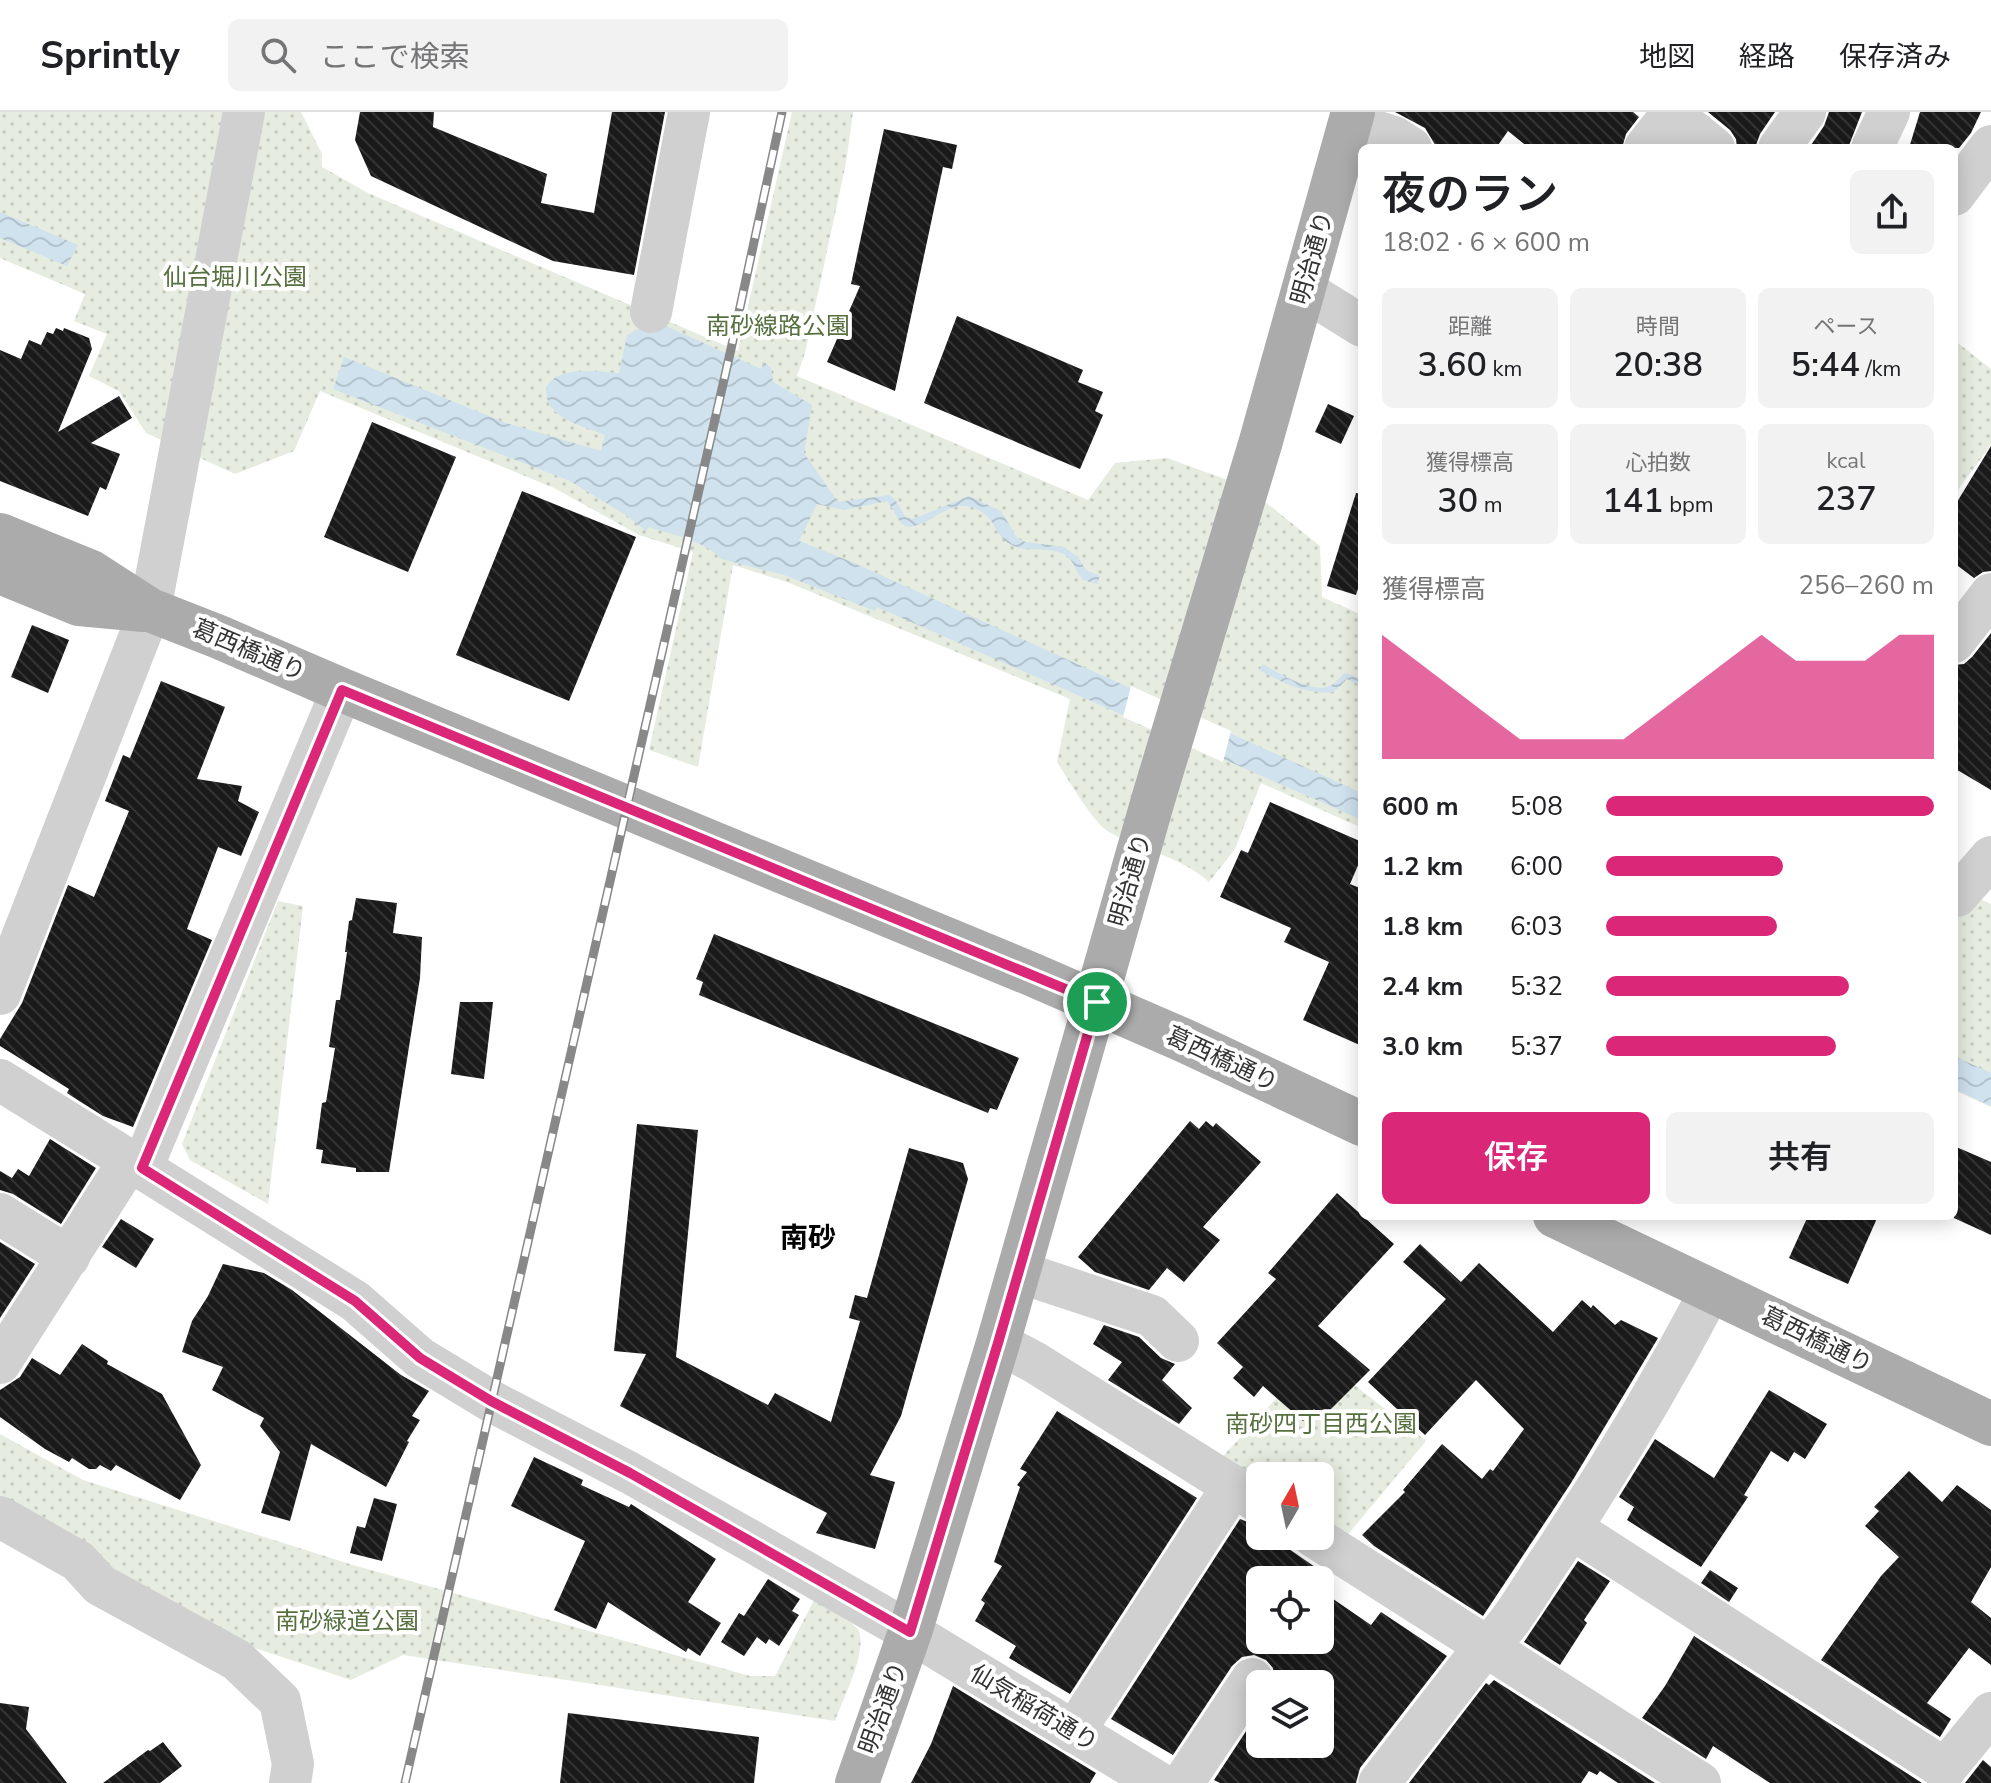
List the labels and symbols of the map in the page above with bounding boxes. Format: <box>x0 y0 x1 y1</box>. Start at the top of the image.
street label: 明治通り <box>1283 207 1341 309</box>
park label: 仙台堀川公園 <box>163 261 307 293</box>
park label: 南砂線路公園 <box>706 310 850 342</box>
street label: 葛西橋通り <box>188 612 310 688</box>
street label: 明治通り <box>1101 829 1159 931</box>
pin <box>1063 968 1131 1036</box>
street label: 葛西橋通り <box>1161 1019 1283 1099</box>
district label: 南砂 <box>780 1219 836 1257</box>
street label: 葛西橋通り <box>1756 1299 1878 1381</box>
park label: 南砂四丁目西公園 <box>1225 1408 1417 1440</box>
north arrow <box>1246 1462 1334 1550</box>
park label: 南砂緑道公園 <box>275 1605 419 1637</box>
street label: 明治通り <box>852 1657 914 1759</box>
street label: 仙気稲荷通り <box>964 1657 1104 1759</box>

